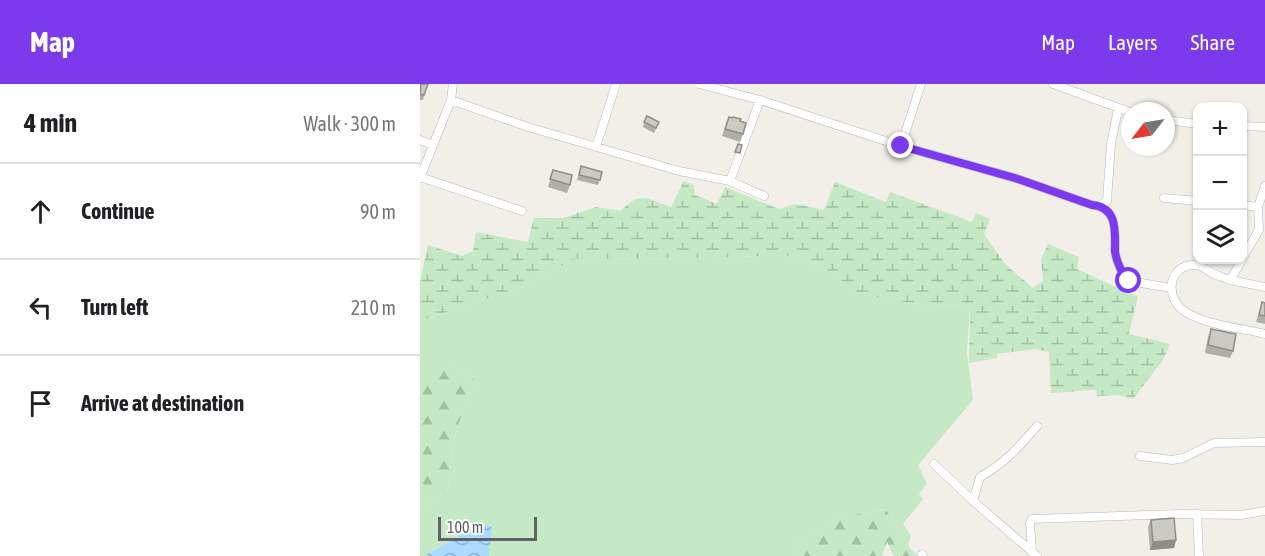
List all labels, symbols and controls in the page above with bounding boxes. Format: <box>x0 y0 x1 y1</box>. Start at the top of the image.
text: Map <box>30 26 75 58</box>
text: Map <box>1041 30 1075 54</box>
text: Layers <box>1108 30 1158 54</box>
text: Share <box>1191 30 1235 54</box>
north arrow <box>1121 102 1175 156</box>
map controls <box>1193 102 1247 264</box>
button: + <box>1193 102 1247 156</box>
text: 4 min <box>24 108 77 138</box>
text: Walk · 300 m <box>304 112 396 135</box>
route end <box>887 132 913 158</box>
button: − <box>1193 156 1247 210</box>
icon: ahead <box>24 195 57 228</box>
text: Continue <box>81 198 155 224</box>
text: 90 m <box>360 200 396 223</box>
button: layers <box>1193 210 1247 264</box>
route start <box>1115 267 1141 293</box>
icon: left <box>24 291 57 324</box>
text: Turn left <box>81 294 148 320</box>
text: 210 m <box>351 296 396 319</box>
icon: arrive <box>24 387 57 420</box>
text: Arrive at destination <box>81 390 244 416</box>
scale bar <box>438 514 537 542</box>
text: 100 m <box>447 518 483 536</box>

